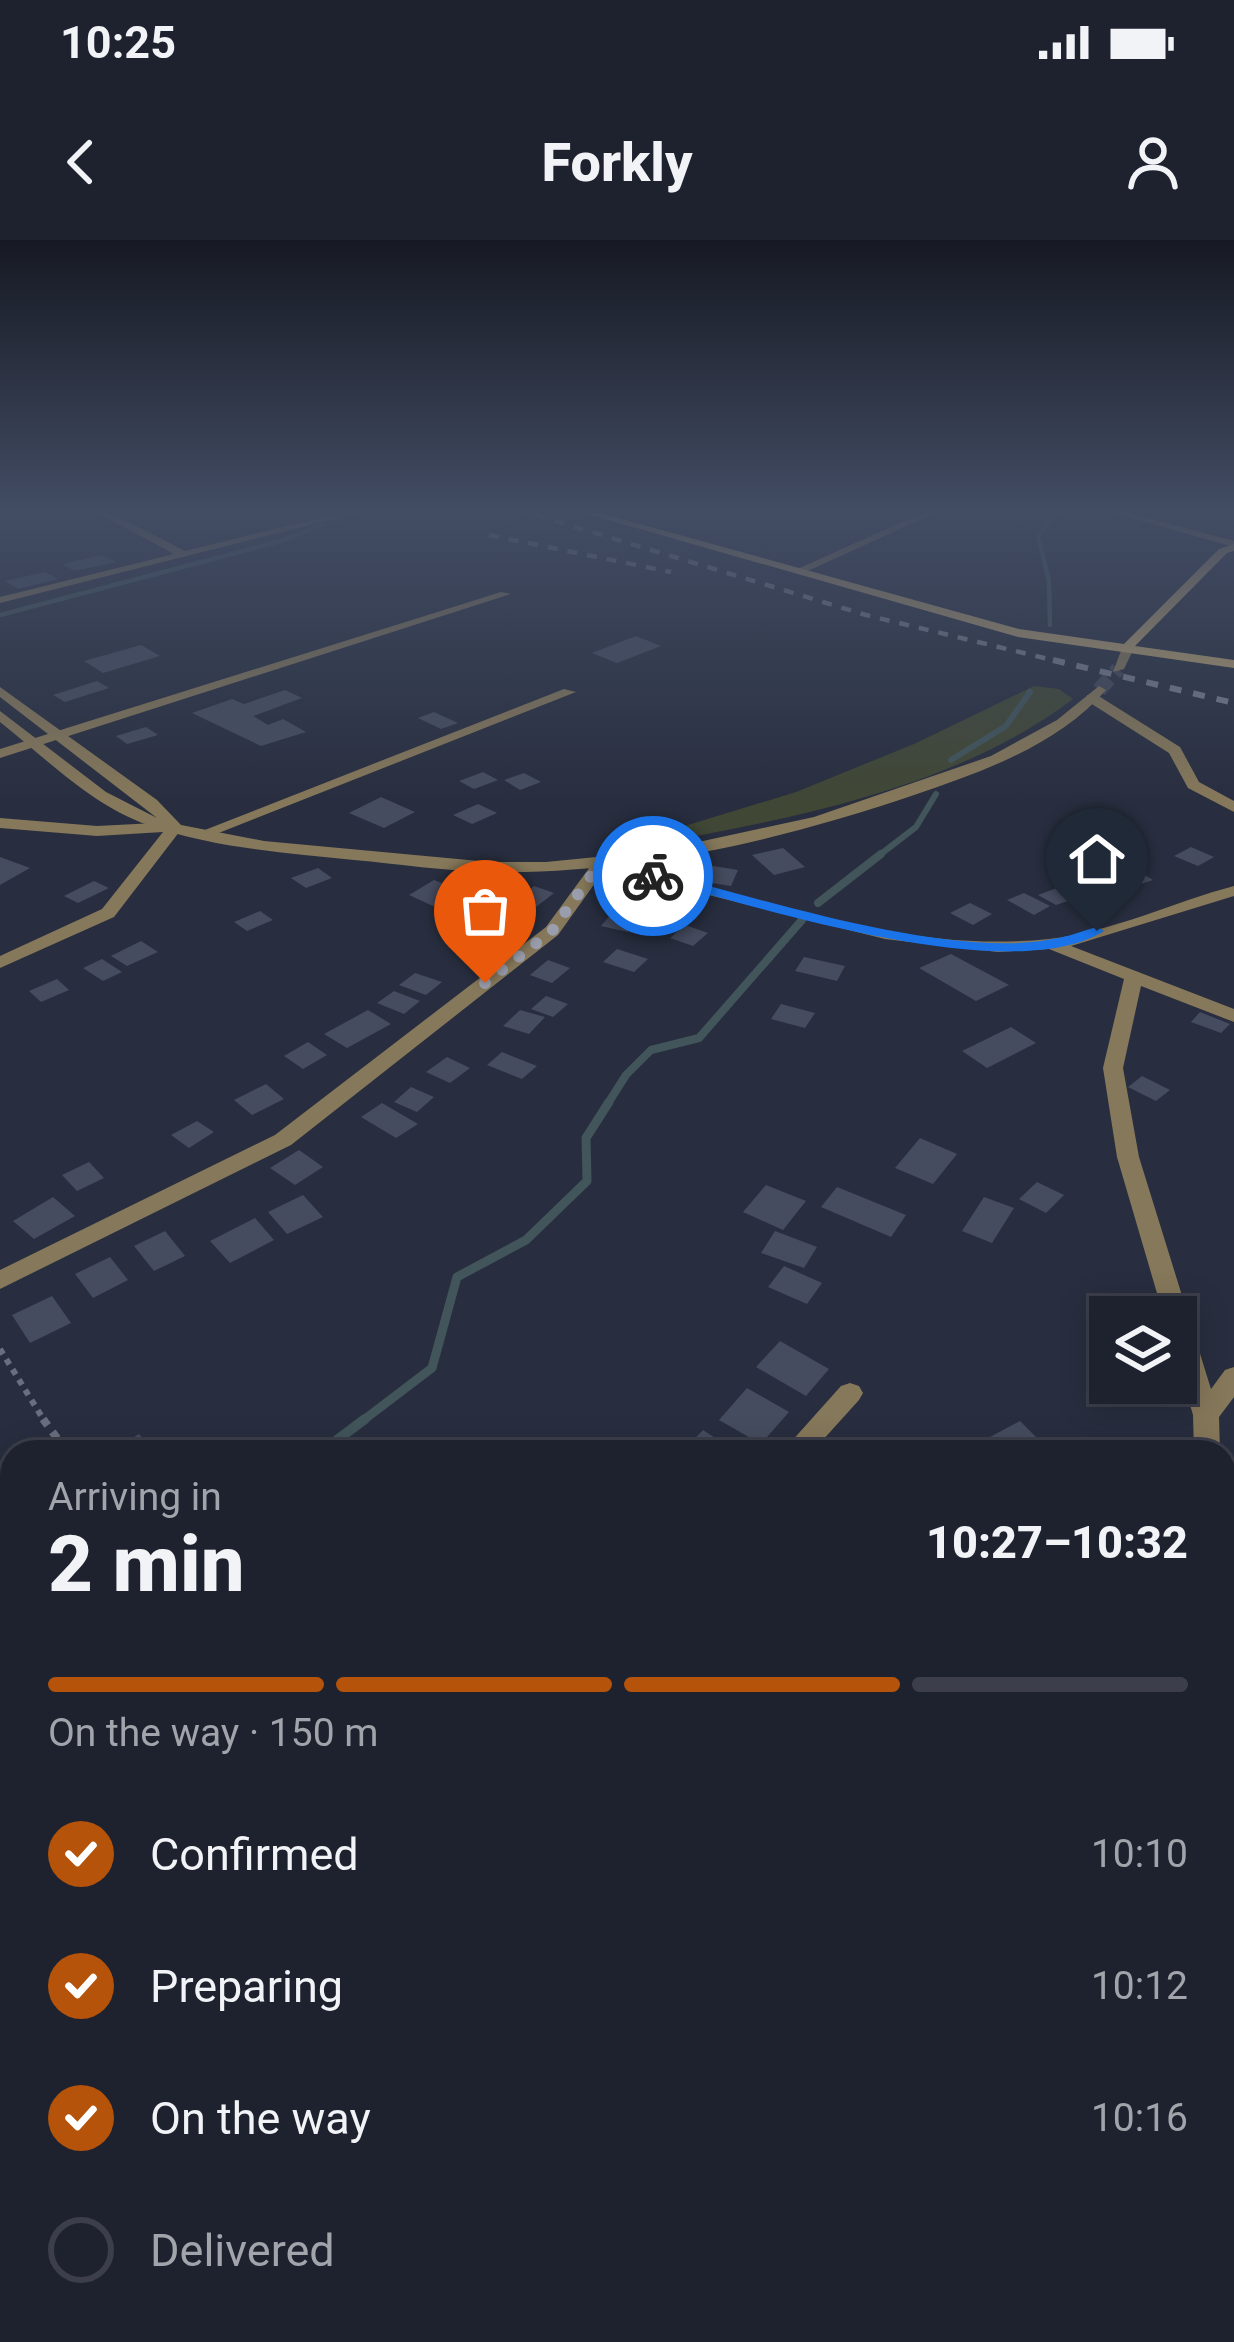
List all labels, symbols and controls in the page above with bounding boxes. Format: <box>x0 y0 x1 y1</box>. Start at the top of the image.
text: 10:25 <box>60 16 176 69</box>
icon: back <box>48 129 114 195</box>
icon: person <box>1120 129 1186 195</box>
text: Forkly <box>542 131 692 194</box>
pin <box>1046 808 1148 931</box>
courier <box>593 816 713 936</box>
icon: home <box>1064 826 1130 892</box>
icon: bike <box>620 843 686 909</box>
pin <box>434 860 536 983</box>
icon: bag <box>452 878 518 944</box>
map controls <box>1089 1296 1197 1404</box>
button: layers <box>1089 1296 1197 1404</box>
text: Arriving in <box>48 1474 222 1520</box>
text: 10:27–10:32 <box>926 1516 1188 1569</box>
text: 2 min <box>48 1519 245 1610</box>
text: On the way · 150 m <box>48 1710 379 1756</box>
icon: check <box>48 1821 114 1887</box>
text: Confirmed <box>150 1828 359 1881</box>
text: 10:10 <box>1091 1831 1188 1877</box>
icon: check <box>48 1953 114 2019</box>
text: Preparing <box>150 1960 343 2013</box>
text: 10:12 <box>1091 1963 1188 2009</box>
icon: check <box>48 2085 114 2151</box>
text: On the way <box>150 2092 371 2145</box>
text: 10:16 <box>1091 2095 1188 2141</box>
text: Delivered <box>150 2224 335 2277</box>

